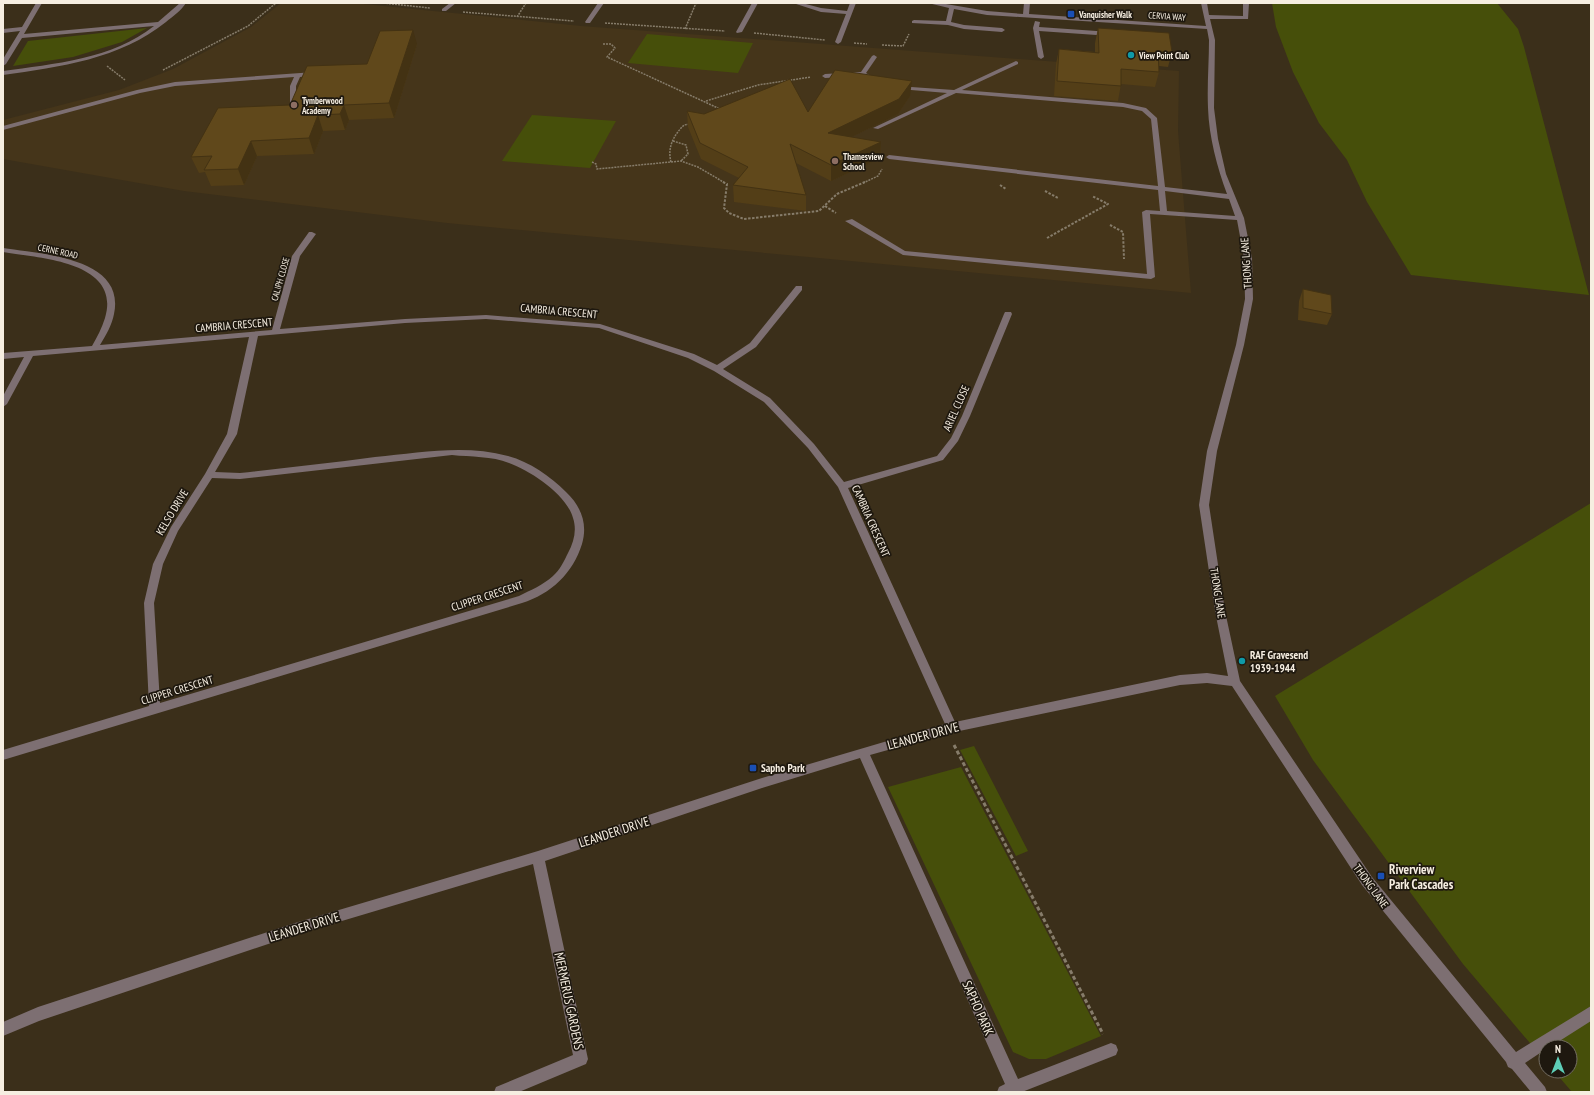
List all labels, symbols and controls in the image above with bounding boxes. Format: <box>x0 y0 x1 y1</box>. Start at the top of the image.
marker: Vanquisher Walk <box>1066 9 1076 19</box>
place label: Vanquisher Walk <box>1078 9 1132 20</box>
street label: CERVIA WAY <box>1148 9 1187 23</box>
marker: View Point Club <box>1126 50 1136 60</box>
place label: View Point Club <box>1138 50 1189 61</box>
place label: Tymberwood Academy <box>301 95 343 116</box>
marker: Tymberwood Academy <box>289 100 299 110</box>
place label: Thamesview School <box>843 151 883 172</box>
marker: Thamesview School <box>830 156 840 166</box>
street label: THONG LANE <box>1237 237 1255 289</box>
street label: CERNE ROAD <box>37 241 79 261</box>
street label: CALIPH CLOSE <box>269 256 291 302</box>
street label: CAMBRIA CRESCENT <box>520 301 598 321</box>
street label: CAMBRIA CRESCENT <box>195 315 273 335</box>
street label: ARIEL CLOSE <box>940 383 972 433</box>
street label: CAMBRIA CRESCENT <box>849 483 893 559</box>
street label: KELSO DRIVE <box>153 486 191 538</box>
street label: THONG LANE <box>1207 567 1229 620</box>
street label: CLIPPER CRESCENT <box>449 578 525 614</box>
place label: RAF Gravesend 1939-1944 <box>1250 648 1308 675</box>
marker: RAF Gravesend 1939-1944 <box>1237 656 1247 666</box>
street label: CLIPPER CRESCENT <box>139 672 215 708</box>
street label: LEANDER DRIVE <box>885 718 961 754</box>
place label: Sapho Park <box>761 761 805 775</box>
marker: Sapho Park <box>748 763 758 773</box>
street label: LEANDER DRIVE <box>577 813 651 851</box>
street label: THONG LANE <box>1350 861 1392 911</box>
place label: Riverview Park Cascades <box>1389 861 1454 893</box>
marker: Riverview Park Cascades <box>1376 871 1386 881</box>
street label: LEANDER DRIVE <box>267 908 341 946</box>
street label: MERMERUS GARDENS <box>550 951 588 1052</box>
street label: SAPHO PARK <box>958 978 998 1039</box>
north arrow <box>1538 1039 1578 1079</box>
text: N <box>1555 1042 1561 1056</box>

